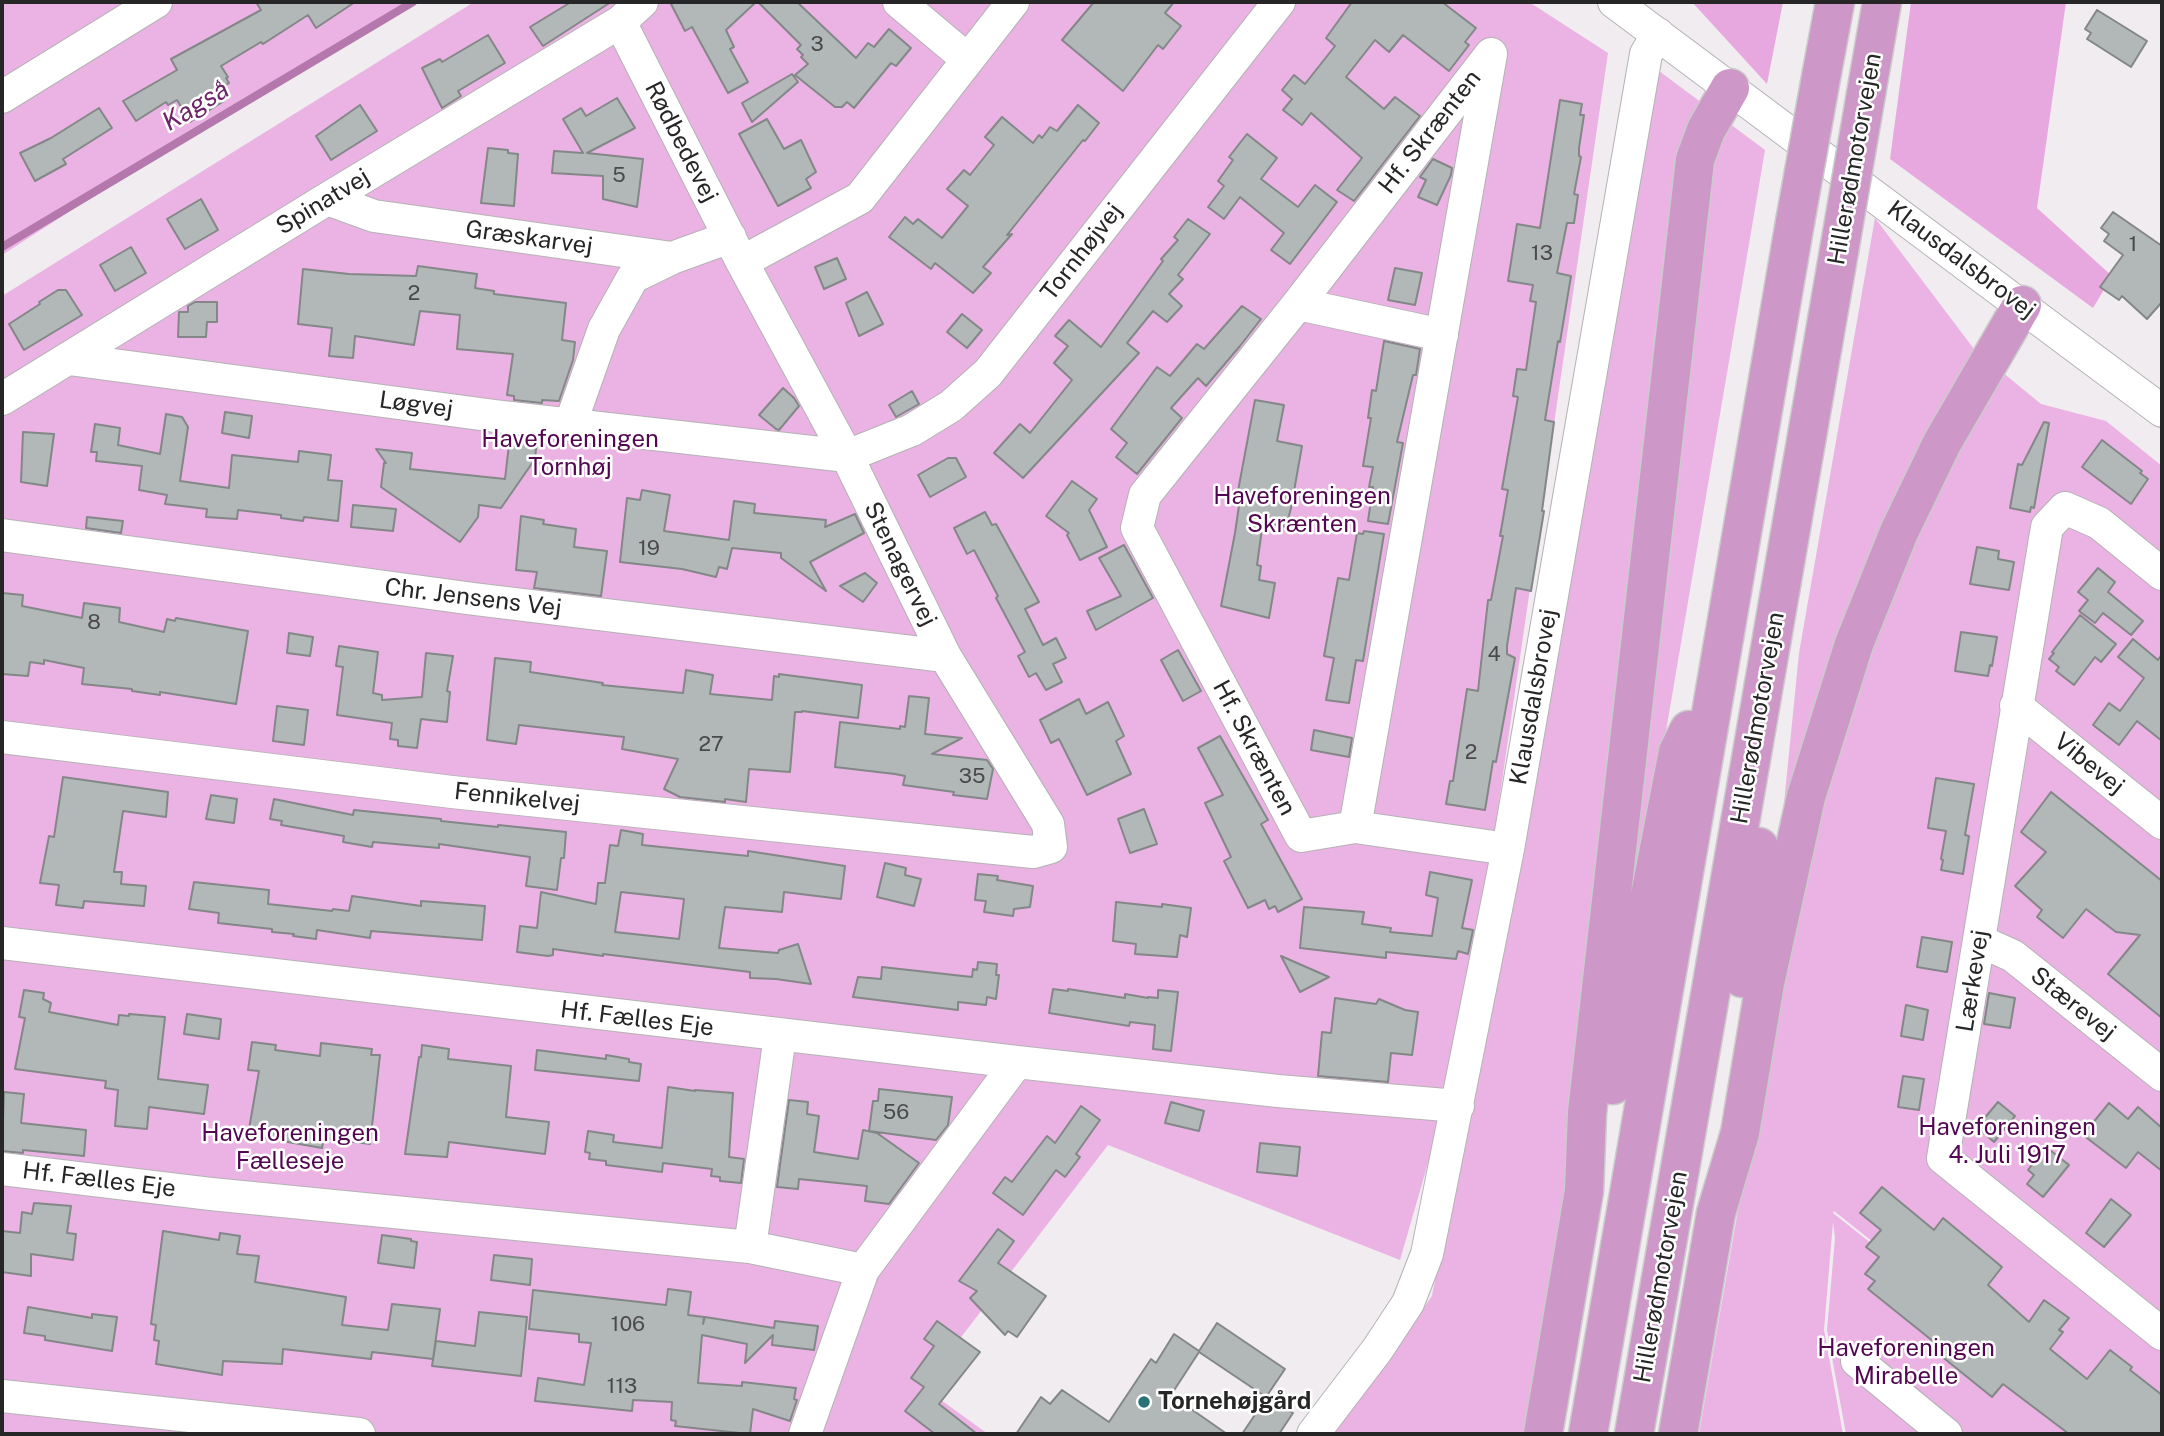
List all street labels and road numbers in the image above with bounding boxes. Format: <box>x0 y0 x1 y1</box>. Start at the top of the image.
street label: Hillerødmotorvejen <box>1822 51 1888 267</box>
street label: Hf. Skrænten <box>1373 64 1487 200</box>
street label: Rødbedevej <box>638 77 724 207</box>
street label: Spinatvej <box>271 163 375 241</box>
street label: Klausdalsbrovej <box>1881 195 2041 325</box>
street label: Tornhøjvej <box>1035 198 1129 306</box>
street label: Græskarvej <box>463 215 595 261</box>
street label: Løgvej <box>377 386 455 424</box>
street label: Stenagervej <box>857 497 943 631</box>
street label: Chr. Jensens Vej <box>383 573 563 623</box>
street label: Klausdalsbrovej <box>1504 607 1564 787</box>
street label: Hillerødmotorvejen <box>1725 610 1791 826</box>
street label: Hf. Skrænten <box>1206 676 1302 820</box>
street label: Vibevej <box>2048 727 2130 801</box>
street label: Fennikelvej <box>453 777 581 819</box>
street label: Lærkevej <box>1951 928 1995 1034</box>
street label: Stærevej <box>2025 961 2121 1047</box>
street label: Hf. Fælles Eje <box>559 995 715 1043</box>
street label: Hf. Fælles Eje <box>21 1156 177 1204</box>
street label: Hillerødmotorvejen <box>1628 1169 1694 1385</box>

